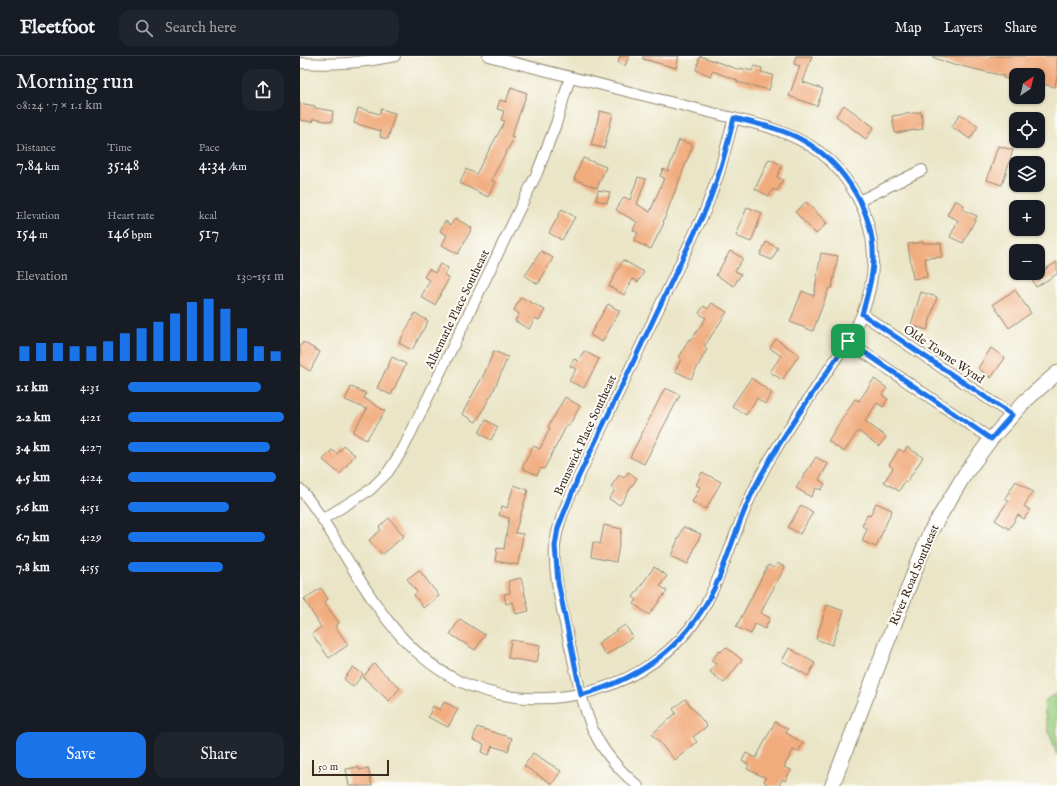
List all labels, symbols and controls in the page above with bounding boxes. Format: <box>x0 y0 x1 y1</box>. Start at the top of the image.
search box <box>119 10 399 46</box>
text: Fleetfoot <box>20 16 95 40</box>
icon: search <box>133 17 155 39</box>
text: Search here <box>165 18 236 37</box>
text: Map <box>895 19 922 37</box>
text: Layers <box>944 19 983 37</box>
text: Share <box>1005 19 1037 37</box>
text: Morning run <box>16 68 134 96</box>
north arrow <box>1009 68 1045 104</box>
map controls <box>1009 68 1045 280</box>
button: share <box>242 69 284 111</box>
text: 08:24 · 7 × 1.1 km <box>16 97 102 114</box>
button: locate <box>1009 112 1045 148</box>
text: Distance <box>16 141 56 155</box>
text: Time <box>107 141 132 155</box>
text: Pace <box>199 141 219 155</box>
text: 7.84 <box>16 155 43 176</box>
text: 35:48 <box>107 155 139 176</box>
text: 4:34 <box>199 155 226 176</box>
button: layers <box>1009 156 1045 192</box>
text: km <box>43 160 59 174</box>
text: /km <box>226 160 247 174</box>
button: + <box>1009 200 1045 236</box>
text: Elevation <box>16 209 60 223</box>
text: Heart rate <box>107 209 154 223</box>
text: kcal <box>199 209 217 223</box>
text: 154 <box>16 223 37 244</box>
text: 146 <box>107 223 129 244</box>
text: 517 <box>199 223 219 244</box>
text: m <box>37 228 48 242</box>
text: bpm <box>129 228 152 242</box>
button: − <box>1009 244 1045 280</box>
street label: Albemarle Place Southeast <box>422 247 493 372</box>
text: Elevation <box>16 268 68 285</box>
text: 130–151 m <box>236 268 284 285</box>
street label: Olde Towne Wynd <box>901 322 987 387</box>
pin <box>831 324 865 358</box>
icon: arrive <box>837 330 859 352</box>
street label: Brunswick Place Southeast <box>551 372 620 498</box>
text: 1.1 km <box>16 379 48 396</box>
text: 4:31 <box>80 379 100 396</box>
text: 2.2 km <box>16 409 51 426</box>
text: 4:21 <box>80 409 101 426</box>
text: 3.4 km <box>16 439 50 456</box>
text: 4:27 <box>80 439 102 456</box>
text: 4.5 km <box>16 469 50 486</box>
text: 4:24 <box>80 469 102 486</box>
text: 5.6 km <box>16 499 49 516</box>
text: 4:51 <box>80 499 99 516</box>
street label: River Road Southeast <box>886 523 942 628</box>
text: 6.7 km <box>16 529 50 546</box>
text: 4:29 <box>80 529 102 546</box>
text: 7.8 km <box>16 559 50 576</box>
text: 4:55 <box>80 559 99 576</box>
button: Save <box>16 732 146 778</box>
button: Share <box>154 732 284 778</box>
scale bar <box>312 758 389 777</box>
text: 50 m <box>318 760 338 774</box>

